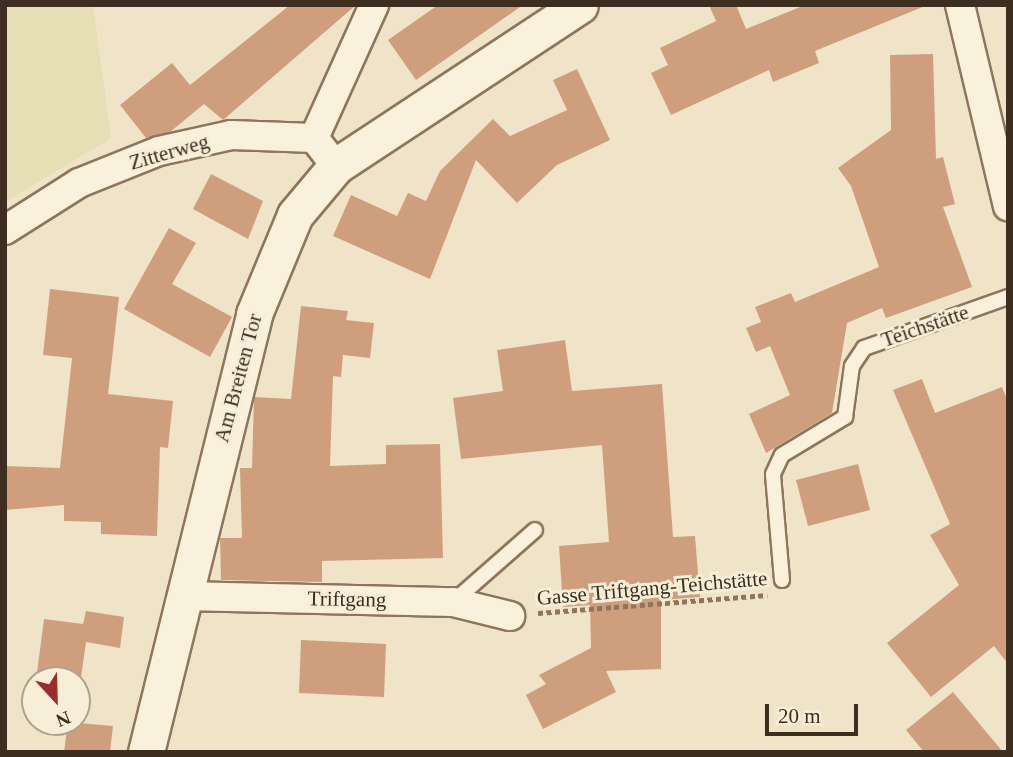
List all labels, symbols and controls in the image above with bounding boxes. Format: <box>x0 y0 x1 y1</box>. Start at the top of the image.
street label: Zitterweg <box>126 129 212 175</box>
street label: Teichstätte <box>878 299 972 353</box>
street label: Am Breiten Tor <box>209 311 267 445</box>
street label: Gasse Triftgang-Teichstätte <box>536 565 768 611</box>
street label: Triftgang <box>308 586 386 612</box>
north arrow <box>21 666 91 736</box>
scale bar <box>768 690 861 734</box>
text: 20 m <box>778 704 821 728</box>
text: N <box>53 707 74 731</box>

